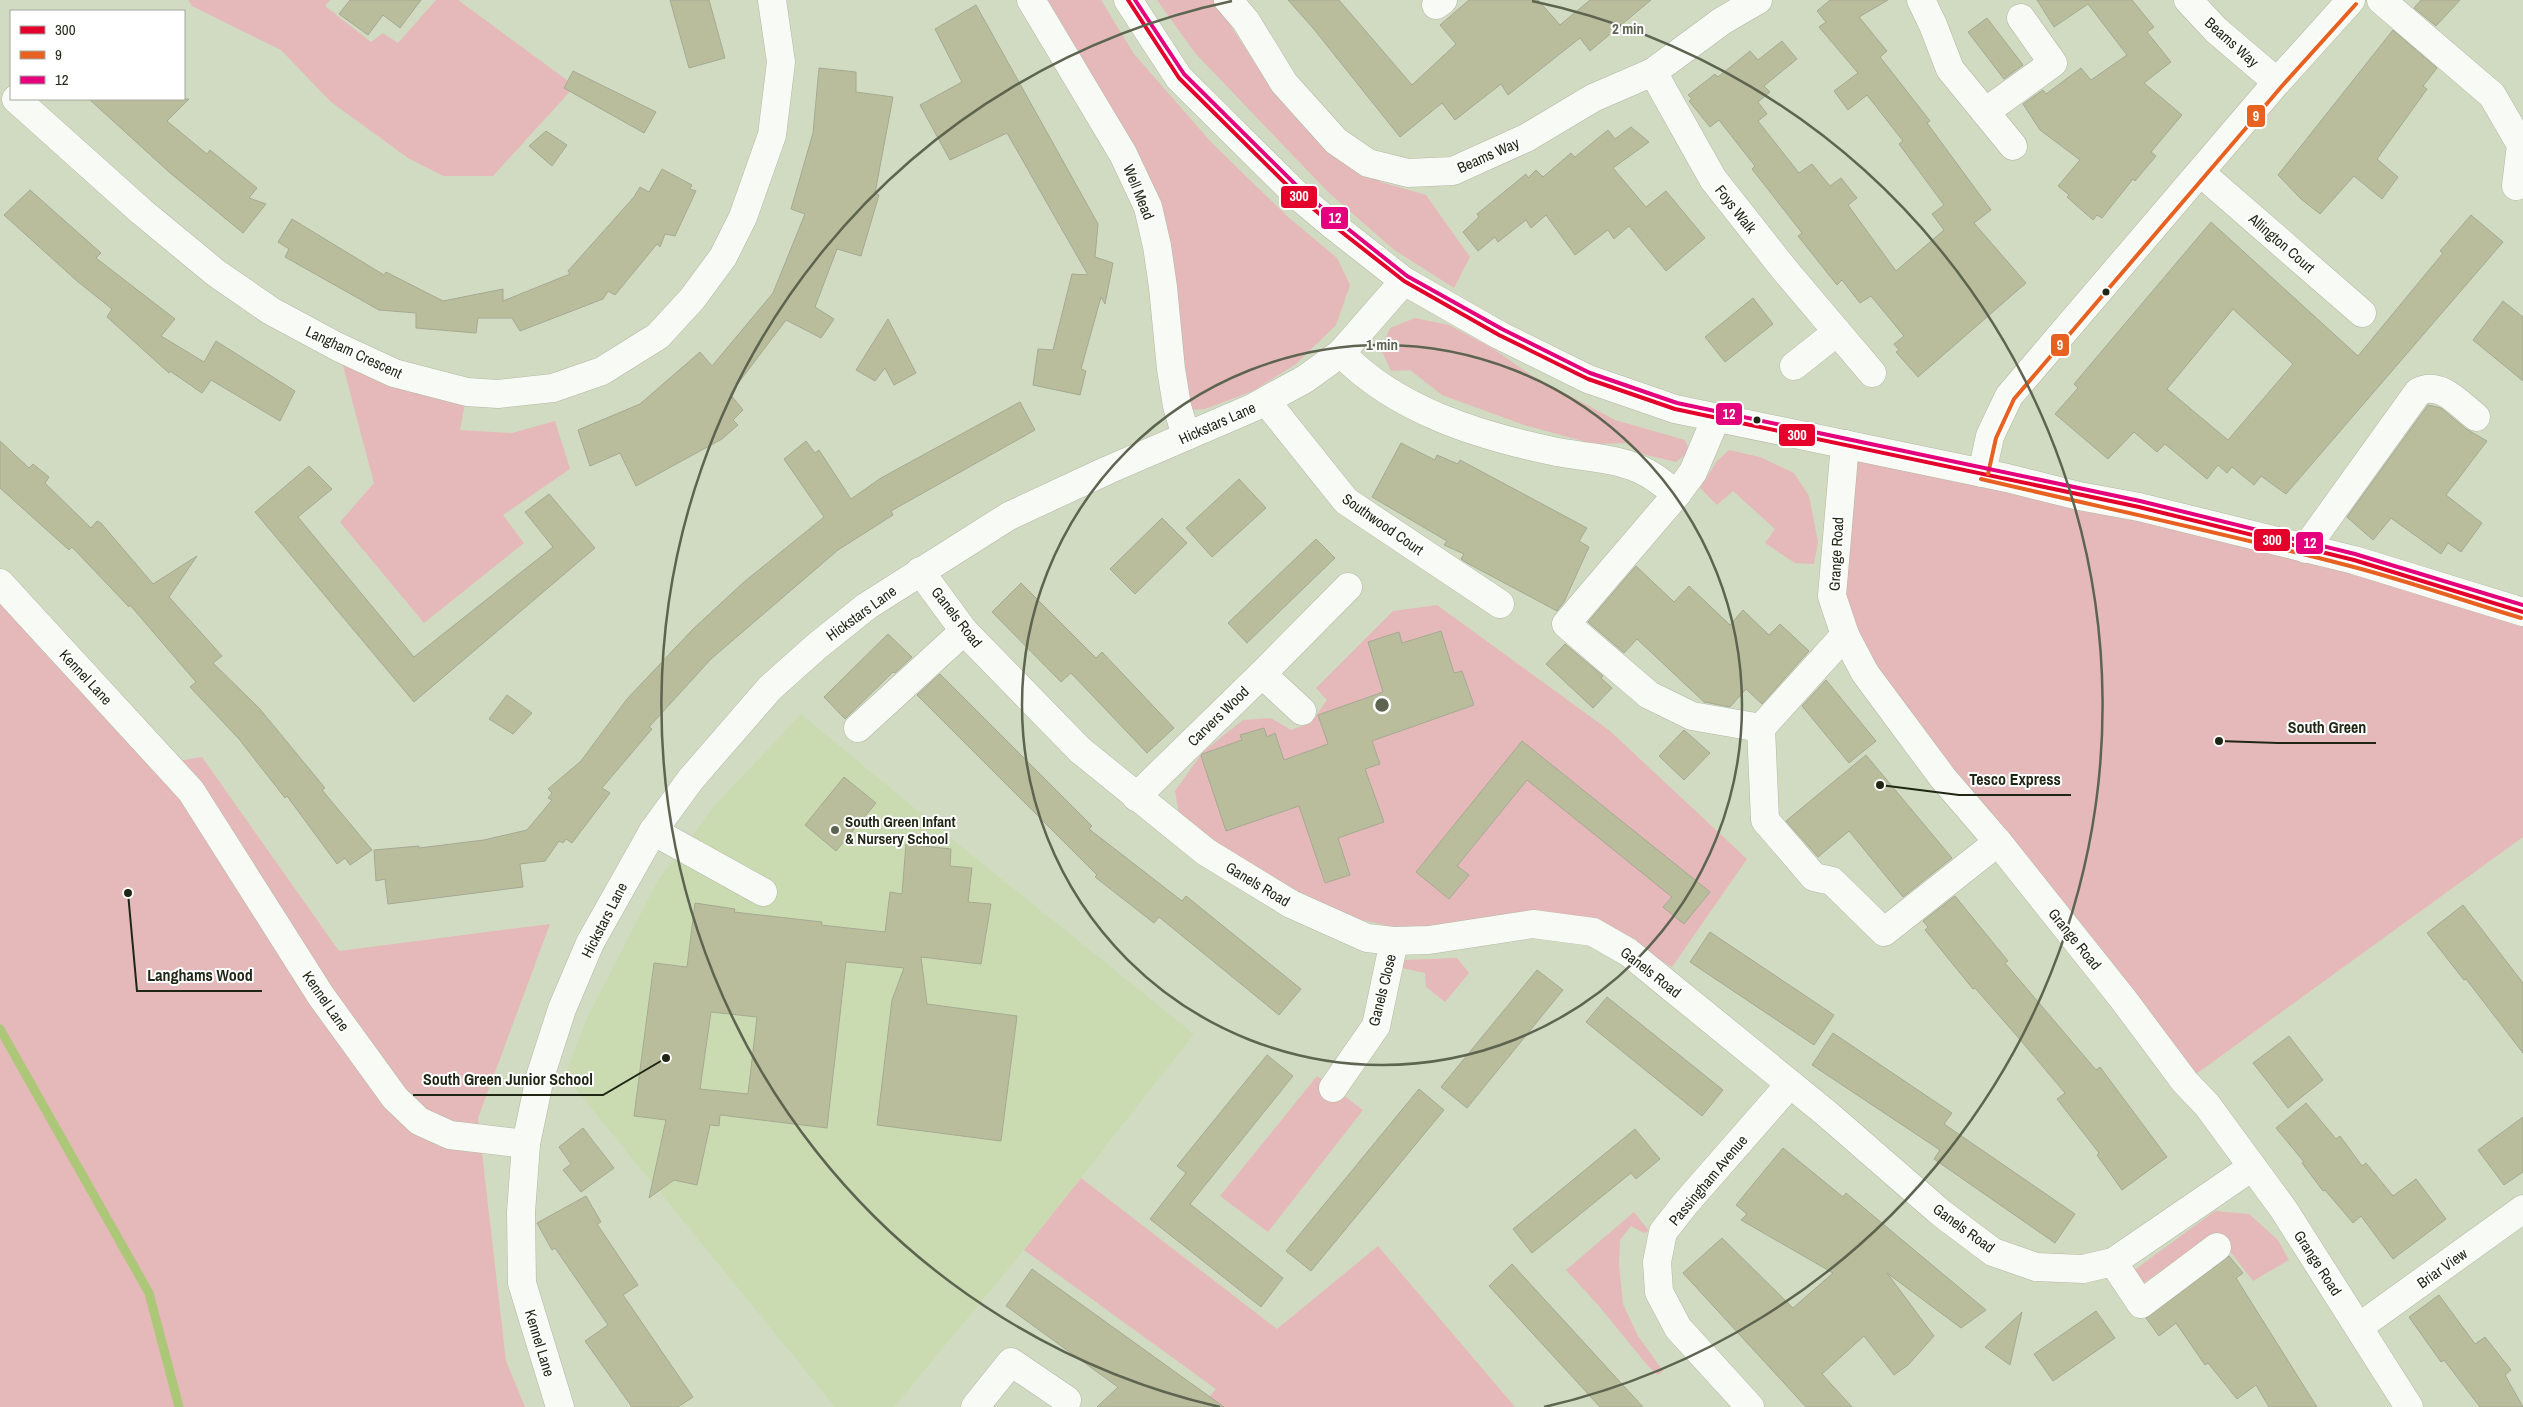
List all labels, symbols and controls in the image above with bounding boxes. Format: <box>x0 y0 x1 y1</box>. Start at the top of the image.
legend <box>10 10 185 100</box>
street label: Beams Way <box>2201 12 2264 72</box>
text: 2 min <box>1612 18 1644 39</box>
text: 300 <box>55 19 76 40</box>
text: 9 <box>55 44 62 65</box>
text: 12 <box>55 69 69 90</box>
line badge: 9 <box>2246 104 2266 128</box>
text: 9 <box>2253 107 2259 125</box>
street label: Beams Way <box>1454 132 1523 178</box>
street label: Well Mead <box>1118 161 1160 223</box>
street label: Foys Walk <box>1710 180 1762 238</box>
line badge: 300 <box>1280 185 1318 209</box>
text: 300 <box>1289 187 1309 205</box>
line badge: 12 <box>1320 206 1349 230</box>
street label: Allington Court <box>2244 208 2320 278</box>
text: 12 <box>1329 209 1341 227</box>
unlabelled marker <box>2101 287 2111 297</box>
street label: Langham Crescent <box>302 321 406 384</box>
line badge: 9 <box>2050 333 2070 357</box>
text: 1 min <box>1366 334 1398 355</box>
text: 9 <box>2057 336 2063 354</box>
street label: Hickstars Lane <box>1175 397 1259 449</box>
line badge: 12 <box>1715 402 1743 426</box>
text: 12 <box>1723 405 1735 423</box>
unlabelled marker <box>1752 415 1762 425</box>
line badge: 300 <box>1778 423 1816 447</box>
text: 300 <box>1787 426 1807 444</box>
street label: Southwood Court <box>1338 488 1428 560</box>
street label: Grange Road <box>1824 517 1848 591</box>
line badge: 300 <box>2253 528 2291 552</box>
text: 300 <box>2262 531 2282 549</box>
line badge: 12 <box>2295 531 2324 555</box>
text: 12 <box>2304 534 2316 552</box>
street label: Hickstars Lane <box>822 580 900 646</box>
street label: Ganels Road <box>927 582 987 652</box>
street label: Kennel Lane <box>55 645 117 710</box>
street label: Carvers Wood <box>1183 681 1253 751</box>
centre of rings <box>1373 696 1391 714</box>
callout: South Green <box>2278 712 2376 743</box>
text: South Green <box>2288 716 2366 738</box>
callout: Tesco Express <box>1959 764 2071 795</box>
text: Tesco Express <box>1969 768 2061 790</box>
place label: South Green Infant & Nursery School <box>845 811 956 849</box>
marker: South Green Infant & Nursery School <box>829 824 841 836</box>
street label: Ganels Road <box>1222 857 1294 911</box>
street label: Hickstars Lane <box>576 879 632 961</box>
street label: Grange Road <box>2044 904 2106 974</box>
street label: Ganels Road <box>1616 942 1686 1002</box>
street label: Ganels Close <box>1363 951 1401 1028</box>
callout: Langhams Wood <box>137 960 262 991</box>
text: Langhams Wood <box>147 964 253 986</box>
street label: Kennel Lane <box>298 967 355 1035</box>
callout: South Green Junior School <box>413 1064 603 1095</box>
text: South Green Junior School <box>423 1068 593 1090</box>
street label: Passingham Avenue <box>1664 1130 1752 1230</box>
street label: Ganels Road <box>1929 1198 1999 1258</box>
street label: Grange Road <box>2289 1226 2347 1300</box>
street label: Briar View <box>2413 1243 2472 1293</box>
street label: Kennel Lane <box>520 1307 560 1379</box>

